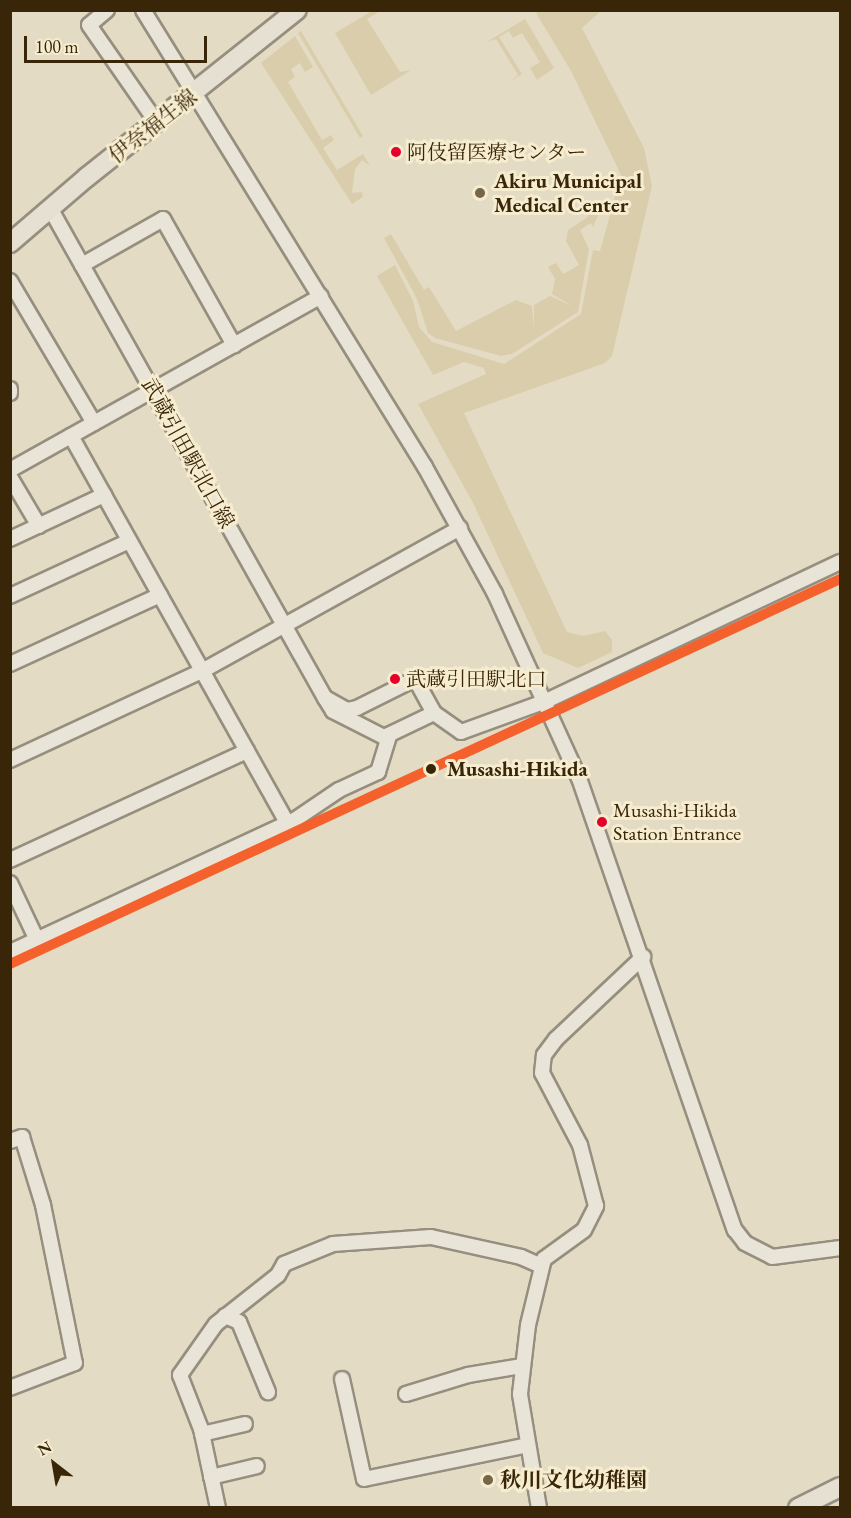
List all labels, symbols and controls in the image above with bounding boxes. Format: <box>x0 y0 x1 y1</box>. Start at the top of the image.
scale bar <box>27 24 210 62</box>
text: 100 m <box>35 35 79 58</box>
street label: 伊奈福生線 <box>104 84 202 168</box>
place label: 阿伎留医療センター <box>407 140 587 164</box>
marker: 阿伎留医療センター <box>390 146 402 158</box>
place label: Akiru Municipal Medical Center <box>494 168 642 218</box>
marker: Akiru Municipal Medical Center <box>471 184 489 202</box>
street label: 武蔵引田駅北口線 <box>136 373 240 533</box>
place label: 武蔵引田駅北口 <box>406 667 546 691</box>
marker: 武蔵引田駅北口 <box>389 673 401 685</box>
place label: Musashi-Hikida <box>447 756 588 782</box>
marker: Musashi-Hikida <box>420 758 442 780</box>
place label: Musashi-Hikida Station Entrance <box>613 798 741 845</box>
marker: Musashi-Hikida Station Entrance <box>596 816 608 828</box>
north arrow <box>24 1434 84 1494</box>
text: N <box>34 1436 55 1460</box>
place label: 秋川文化幼稚園 <box>500 1467 647 1493</box>
marker: 秋川文化幼稚園 <box>481 1473 495 1487</box>

